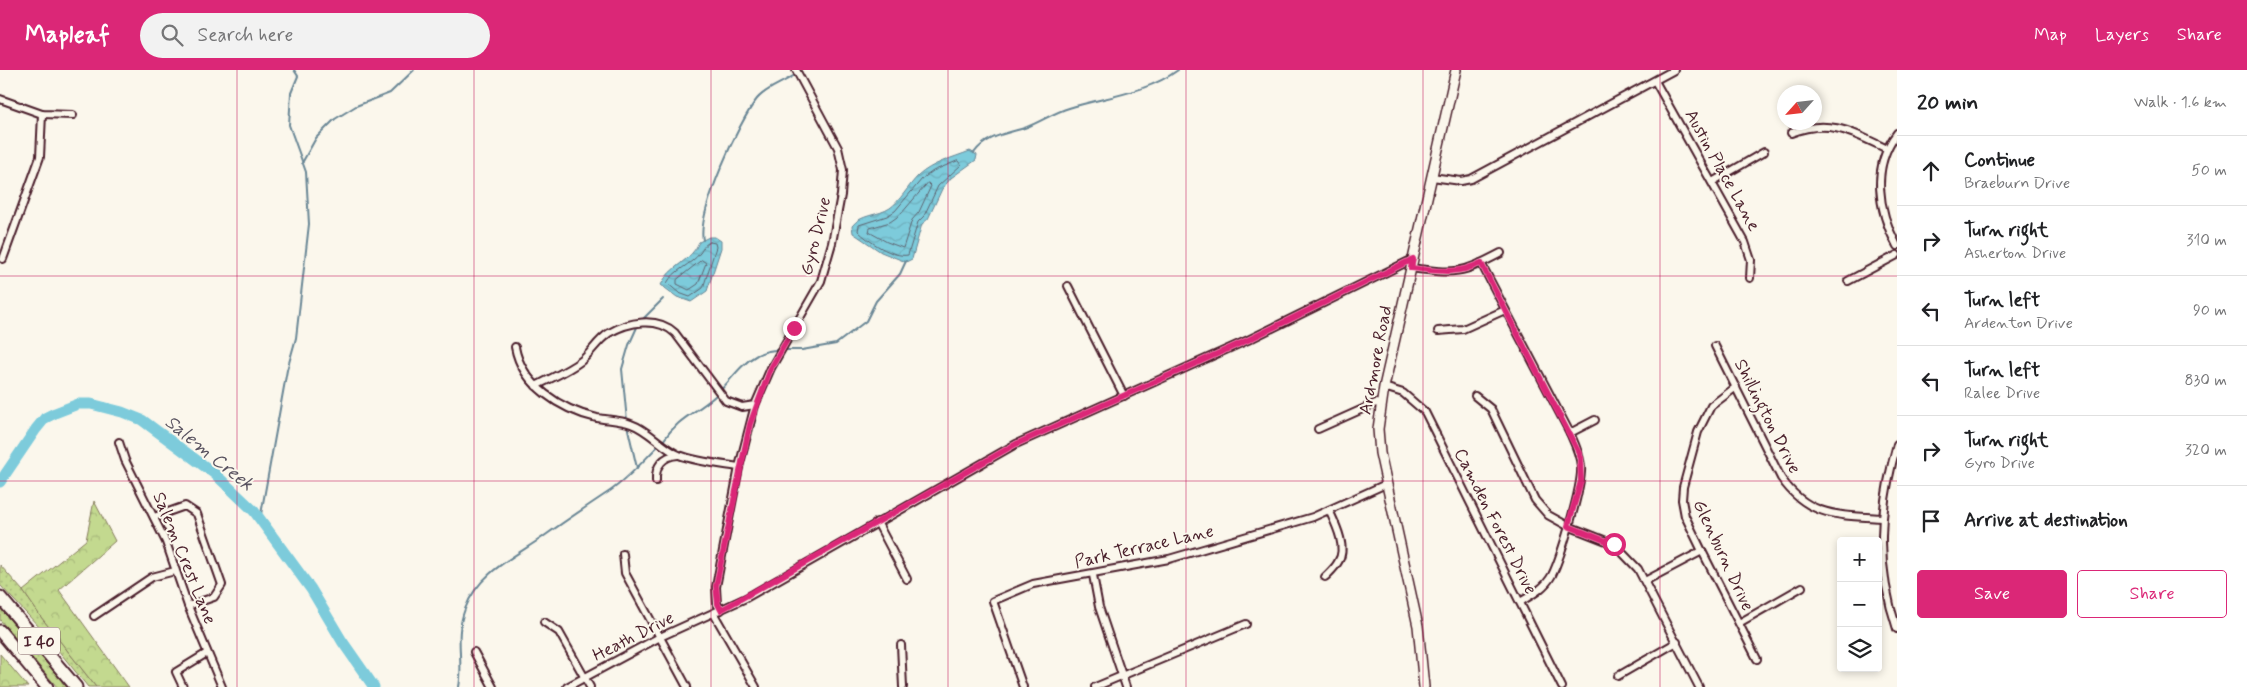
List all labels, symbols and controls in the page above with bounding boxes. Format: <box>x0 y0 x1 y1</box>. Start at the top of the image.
search box <box>140 13 490 58</box>
text: Mapleaf <box>25 20 110 51</box>
icon: search <box>158 21 186 49</box>
text: Search here <box>198 23 293 48</box>
text: Map <box>2034 23 2067 47</box>
text: Layers <box>2095 23 2149 47</box>
text: Share <box>2177 23 2222 47</box>
north arrow <box>1777 85 1822 130</box>
text: 20 min <box>1917 89 1978 117</box>
text: Walk · 1.6 km <box>2134 92 2227 113</box>
street label: Austin Place Lane <box>1679 105 1766 236</box>
text: Continue <box>1964 148 2035 173</box>
icon: ahead <box>1917 157 1945 185</box>
text: 50 m <box>2191 160 2227 181</box>
text: Braeburn Drive <box>1964 173 2070 194</box>
street label: Gyro Drive <box>795 195 837 278</box>
text: Turn right <box>1964 218 2048 243</box>
icon: right <box>1917 227 1945 255</box>
text: 310 m <box>2186 230 2227 251</box>
text: Asherton Drive <box>1964 243 2066 264</box>
text: Turn left <box>1964 288 2040 313</box>
icon: left <box>1917 297 1945 325</box>
text: 90 m <box>2193 300 2227 321</box>
street label: Ardmore Road <box>1354 304 1398 417</box>
text: Ardenton Drive <box>1964 313 2073 334</box>
route end <box>783 317 806 340</box>
street label: Shillington Drive <box>1726 355 1806 479</box>
text: Turn left <box>1964 358 2040 383</box>
icon: left <box>1917 367 1945 395</box>
text: 830 m <box>2185 370 2227 391</box>
text: Ralee Drive <box>1964 383 2040 404</box>
water label: Salem Creek <box>159 410 259 497</box>
text: Turn right <box>1964 428 2048 453</box>
icon: right <box>1917 437 1945 465</box>
text: 320 m <box>2185 440 2227 461</box>
street label: Camden Forest Drive <box>1448 444 1542 599</box>
text: Gyro Drive <box>1964 453 2035 474</box>
street label: Salem Crest Lane <box>147 489 222 628</box>
street label: Glenburn Drive <box>1687 496 1759 615</box>
icon: arrive <box>1917 507 1945 535</box>
text: Arrive at destination <box>1964 508 2128 533</box>
street label: Park Terrace Lane <box>1072 519 1216 575</box>
route start <box>1603 533 1626 556</box>
map controls <box>1837 537 1882 672</box>
button: + <box>1837 537 1882 582</box>
button: Save <box>1917 570 2067 618</box>
button: Share <box>2077 570 2227 618</box>
button: − <box>1837 582 1882 627</box>
street label: Heath Drive <box>589 606 678 668</box>
button: layers <box>1837 627 1882 672</box>
road number: I 40 <box>18 628 60 654</box>

